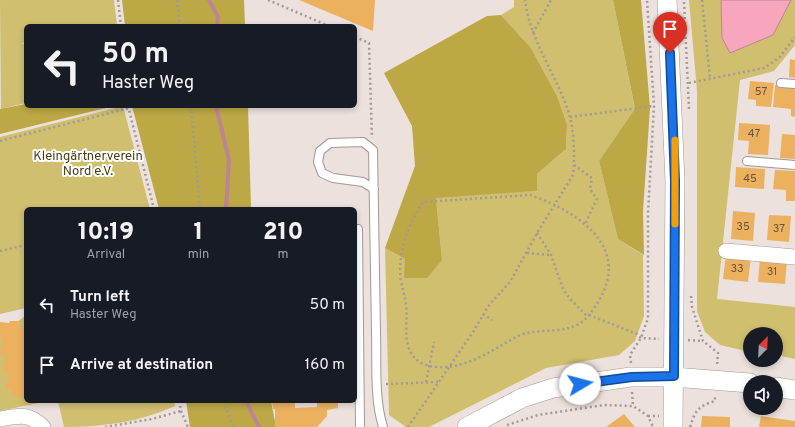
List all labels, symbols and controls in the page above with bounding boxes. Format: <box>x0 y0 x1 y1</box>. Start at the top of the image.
pin <box>653 12 687 53</box>
icon: arrive <box>659 18 681 40</box>
text: 50 m <box>102 37 169 73</box>
icon: left <box>36 40 88 92</box>
text: Haster Weg <box>102 72 194 95</box>
house number: 57 <box>755 85 767 99</box>
house number: 47 <box>748 127 760 141</box>
park label: Kleingärtnerverein Nord e.V. <box>33 149 143 180</box>
house number: 45 <box>743 172 757 186</box>
text: 10:19 <box>78 218 134 248</box>
text: 1 <box>194 218 203 248</box>
text: 210 <box>263 218 303 248</box>
house number: 35 <box>736 220 750 234</box>
house number: 37 <box>773 222 785 236</box>
text: Arrival <box>86 247 125 263</box>
text: min <box>188 247 209 263</box>
text: m <box>278 247 289 263</box>
house number: 33 <box>730 262 744 276</box>
house number: 31 <box>767 265 777 279</box>
text: Turn left <box>70 288 130 307</box>
icon: left <box>36 294 58 316</box>
text: 50 m <box>310 296 345 315</box>
text: Haster Weg <box>70 307 136 323</box>
north arrow <box>743 327 783 367</box>
map controls <box>743 327 783 415</box>
icon: arrive <box>36 354 58 376</box>
text: Arrive at destination <box>70 356 213 375</box>
text: 160 m <box>305 356 345 375</box>
position arrow <box>559 363 601 405</box>
button: sound <box>743 375 783 415</box>

